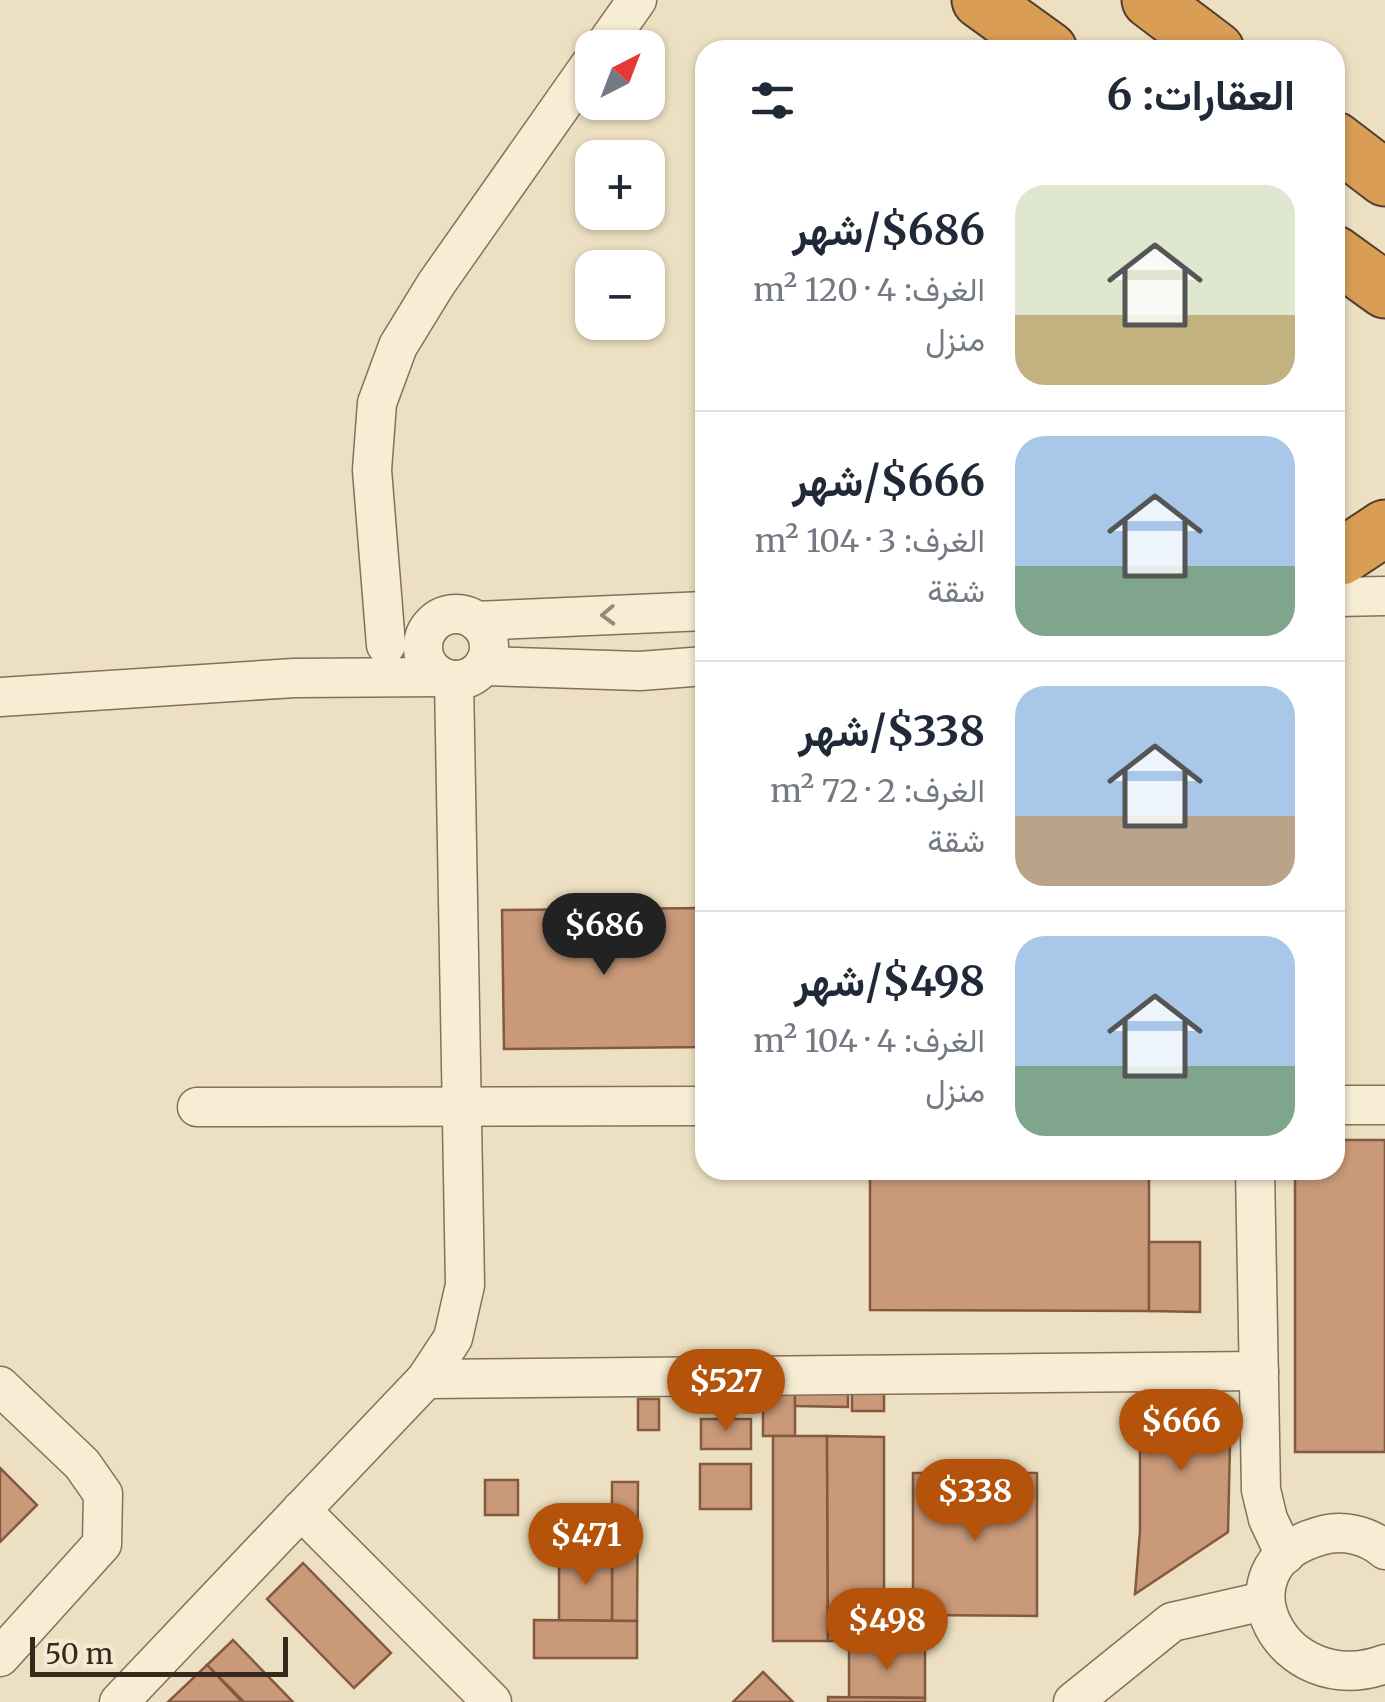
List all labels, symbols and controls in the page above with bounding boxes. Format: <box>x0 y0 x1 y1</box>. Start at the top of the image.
north arrow <box>575 30 665 120</box>
map controls <box>575 30 665 340</box>
text: العقارات: 6 <box>1107 69 1295 121</box>
icon: filters <box>745 73 800 128</box>
button: + <box>575 140 665 230</box>
text: $686/شهر <box>792 204 985 256</box>
icon: home <box>1095 225 1215 345</box>
button: − <box>575 250 665 340</box>
text: الغرف: 4 · 120 m² <box>753 270 985 310</box>
text: منزل <box>925 320 985 360</box>
text: $666/شهر <box>792 455 985 507</box>
icon: home <box>1095 476 1215 596</box>
text: الغرف: 3 · 104 m² <box>755 521 985 561</box>
text: شقة <box>927 571 985 611</box>
one-way arrow <box>599 604 615 625</box>
text: $338/شهر <box>798 705 985 757</box>
icon: home <box>1095 726 1215 846</box>
text: الغرف: 2 · 72 m² <box>770 771 985 811</box>
text: شقة <box>927 821 985 861</box>
pin: $686 <box>545 893 663 978</box>
text: $686 <box>564 905 644 945</box>
text: $498/شهر <box>794 955 985 1007</box>
icon: home <box>1095 976 1215 1096</box>
text: الغرف: 4 · 104 m² <box>753 1021 985 1061</box>
text: منزل <box>925 1071 985 1111</box>
pin: $527 <box>667 1349 785 1434</box>
text: $527 <box>689 1361 763 1401</box>
pin: $666 <box>1122 1389 1240 1474</box>
text: $666 <box>1141 1401 1221 1441</box>
pin: $338 <box>916 1459 1034 1544</box>
text: $338 <box>937 1471 1013 1511</box>
pin: $471 <box>527 1503 645 1588</box>
text: $471 <box>550 1515 622 1555</box>
pin: $498 <box>828 1588 946 1673</box>
text: $498 <box>848 1600 926 1640</box>
scale bar <box>30 1632 288 1676</box>
text: 50 m <box>45 1636 113 1672</box>

